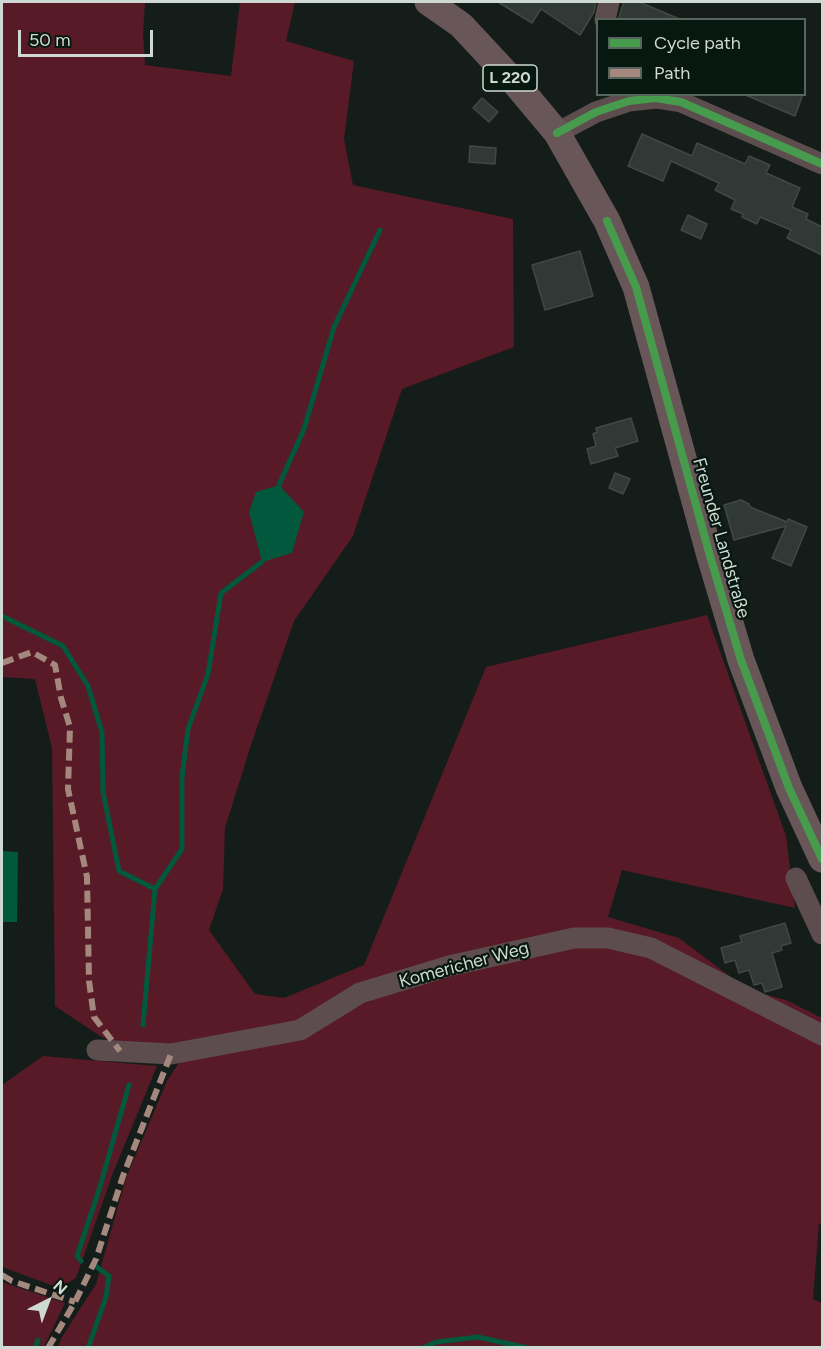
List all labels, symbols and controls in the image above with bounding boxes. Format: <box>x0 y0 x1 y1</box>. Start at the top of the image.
scale bar <box>21 18 156 56</box>
legend <box>596 18 806 96</box>
text: 50 m <box>29 29 71 51</box>
text: Cycle path <box>654 32 741 54</box>
text: Path <box>654 62 690 84</box>
road number: L 220 <box>483 65 537 91</box>
street label: Freunder Landstraße <box>688 455 754 621</box>
street label: Komericher Weg <box>397 937 531 993</box>
north arrow <box>18 1271 78 1331</box>
text: N <box>49 1276 71 1298</box>

